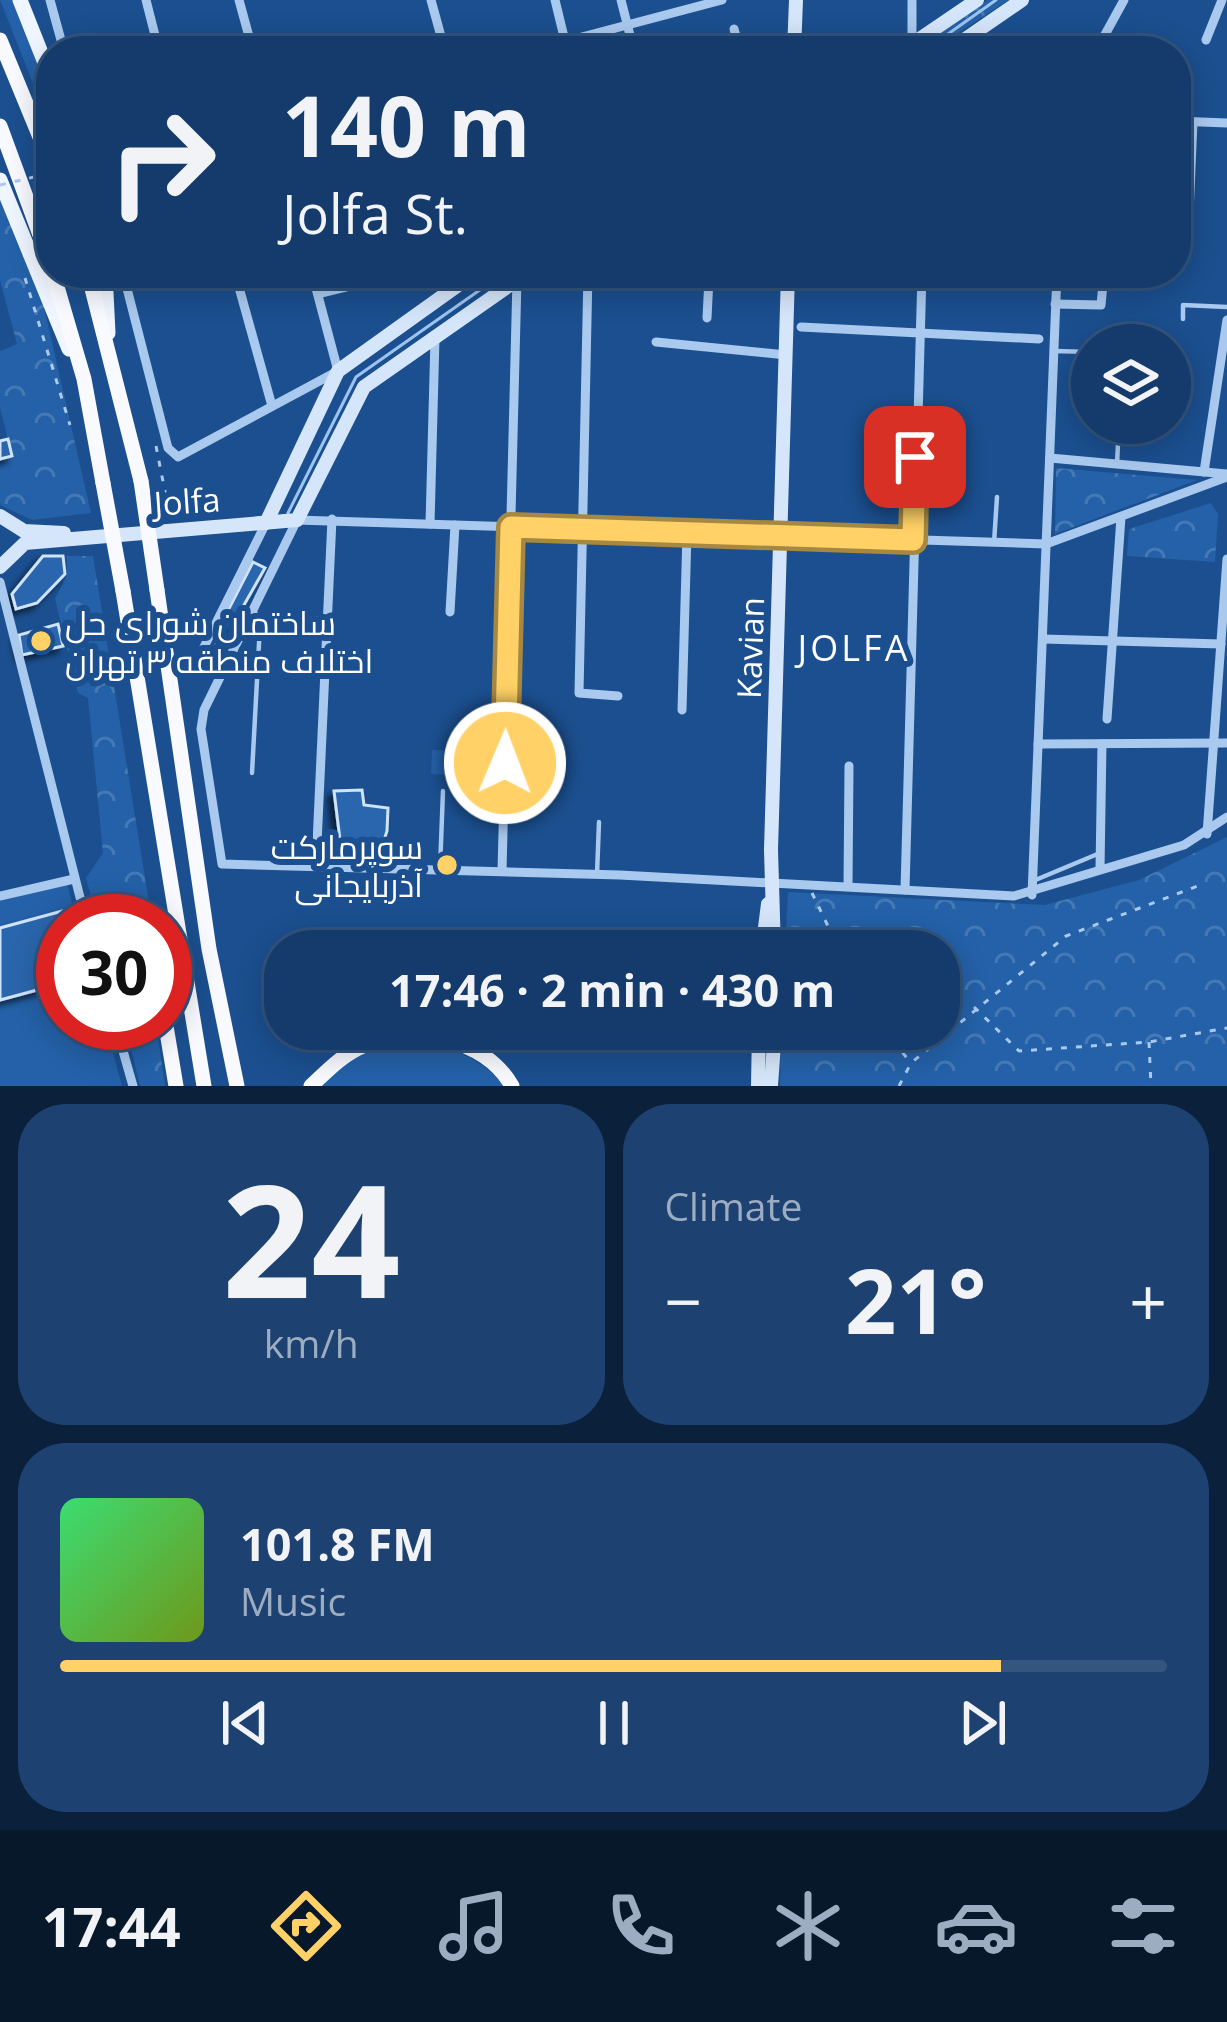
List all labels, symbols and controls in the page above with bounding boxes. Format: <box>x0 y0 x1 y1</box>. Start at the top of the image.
text: 140 m <box>282 67 530 182</box>
icon: right <box>84 84 240 240</box>
text: Jolfa St. <box>282 176 468 250</box>
map controls <box>1071 324 1191 444</box>
button: layers <box>1071 324 1191 444</box>
pin <box>864 406 966 508</box>
icon: arrive <box>882 424 948 490</box>
street label: Jolfa <box>149 476 222 526</box>
street label: Kavian <box>726 596 774 700</box>
place label: ساختمان شورای حل اختلاف منطقه ۳ تهران <box>65 600 373 683</box>
district label: JOLFA <box>795 623 910 672</box>
marker: ساختمان شورای حل اختلاف منطقه ۳ تهران <box>28 628 54 654</box>
position arrow <box>442 700 568 826</box>
place label: سوپرمارکت آذربایجانی <box>271 824 423 907</box>
marker: سوپرمارکت آذربایجانی <box>434 852 460 878</box>
speed limit sign: 30 <box>36 894 192 1050</box>
text: 17:46 · 2 min · 430 m <box>389 959 835 1020</box>
text: 24 <box>222 1131 400 1344</box>
text: Climate <box>665 1179 802 1232</box>
text: 21° <box>845 1238 986 1360</box>
text: − <box>665 1255 702 1345</box>
text: + <box>1129 1255 1167 1345</box>
text: km/h <box>264 1316 359 1369</box>
text: 101.8 FM <box>240 1513 435 1574</box>
text: Music <box>240 1574 346 1627</box>
icon: previous <box>212 1690 278 1756</box>
icon: pause <box>581 1690 647 1756</box>
icon: next <box>950 1690 1016 1756</box>
icon: directions <box>264 1884 348 1968</box>
icon: music <box>432 1884 516 1968</box>
icon: phone <box>599 1884 683 1968</box>
icon: climate <box>766 1884 850 1968</box>
icon: car <box>934 1884 1018 1968</box>
icon: filters <box>1101 1884 1185 1968</box>
text: 17:44 <box>42 1889 181 1963</box>

